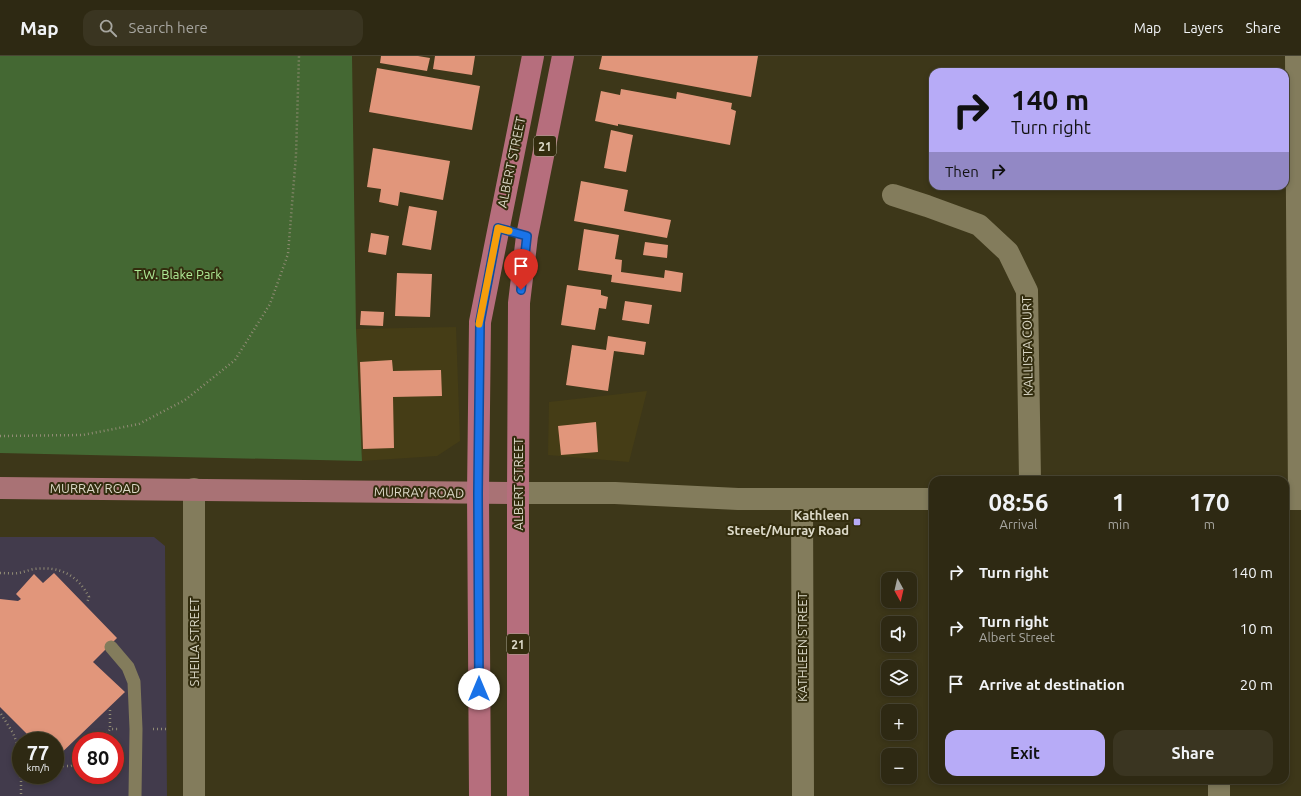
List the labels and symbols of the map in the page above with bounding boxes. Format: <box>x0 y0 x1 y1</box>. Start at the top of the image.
street label: ALBERT STREET <box>494 115 528 209</box>
road number: 21 <box>534 136 556 156</box>
pin <box>504 249 538 290</box>
park label: T.W. Blake Park <box>134 267 222 281</box>
street label: KALLISTA COURT <box>1019 296 1035 396</box>
street label: ALBERT STREET <box>511 438 525 530</box>
street label: MURRAY ROAD <box>50 481 140 495</box>
street label: MURRAY ROAD <box>374 484 464 500</box>
place label: Kathleen Street/Murray Road <box>727 508 849 537</box>
marker: Kathleen Street/Murray Road <box>852 517 862 527</box>
north arrow <box>881 572 917 608</box>
street label: KATHLEEN STREET <box>795 592 809 702</box>
street label: SHEILA STREET <box>187 598 201 686</box>
road number: 21 <box>507 634 529 654</box>
position arrow <box>458 668 500 710</box>
speed limit sign: 80 <box>72 732 124 784</box>

